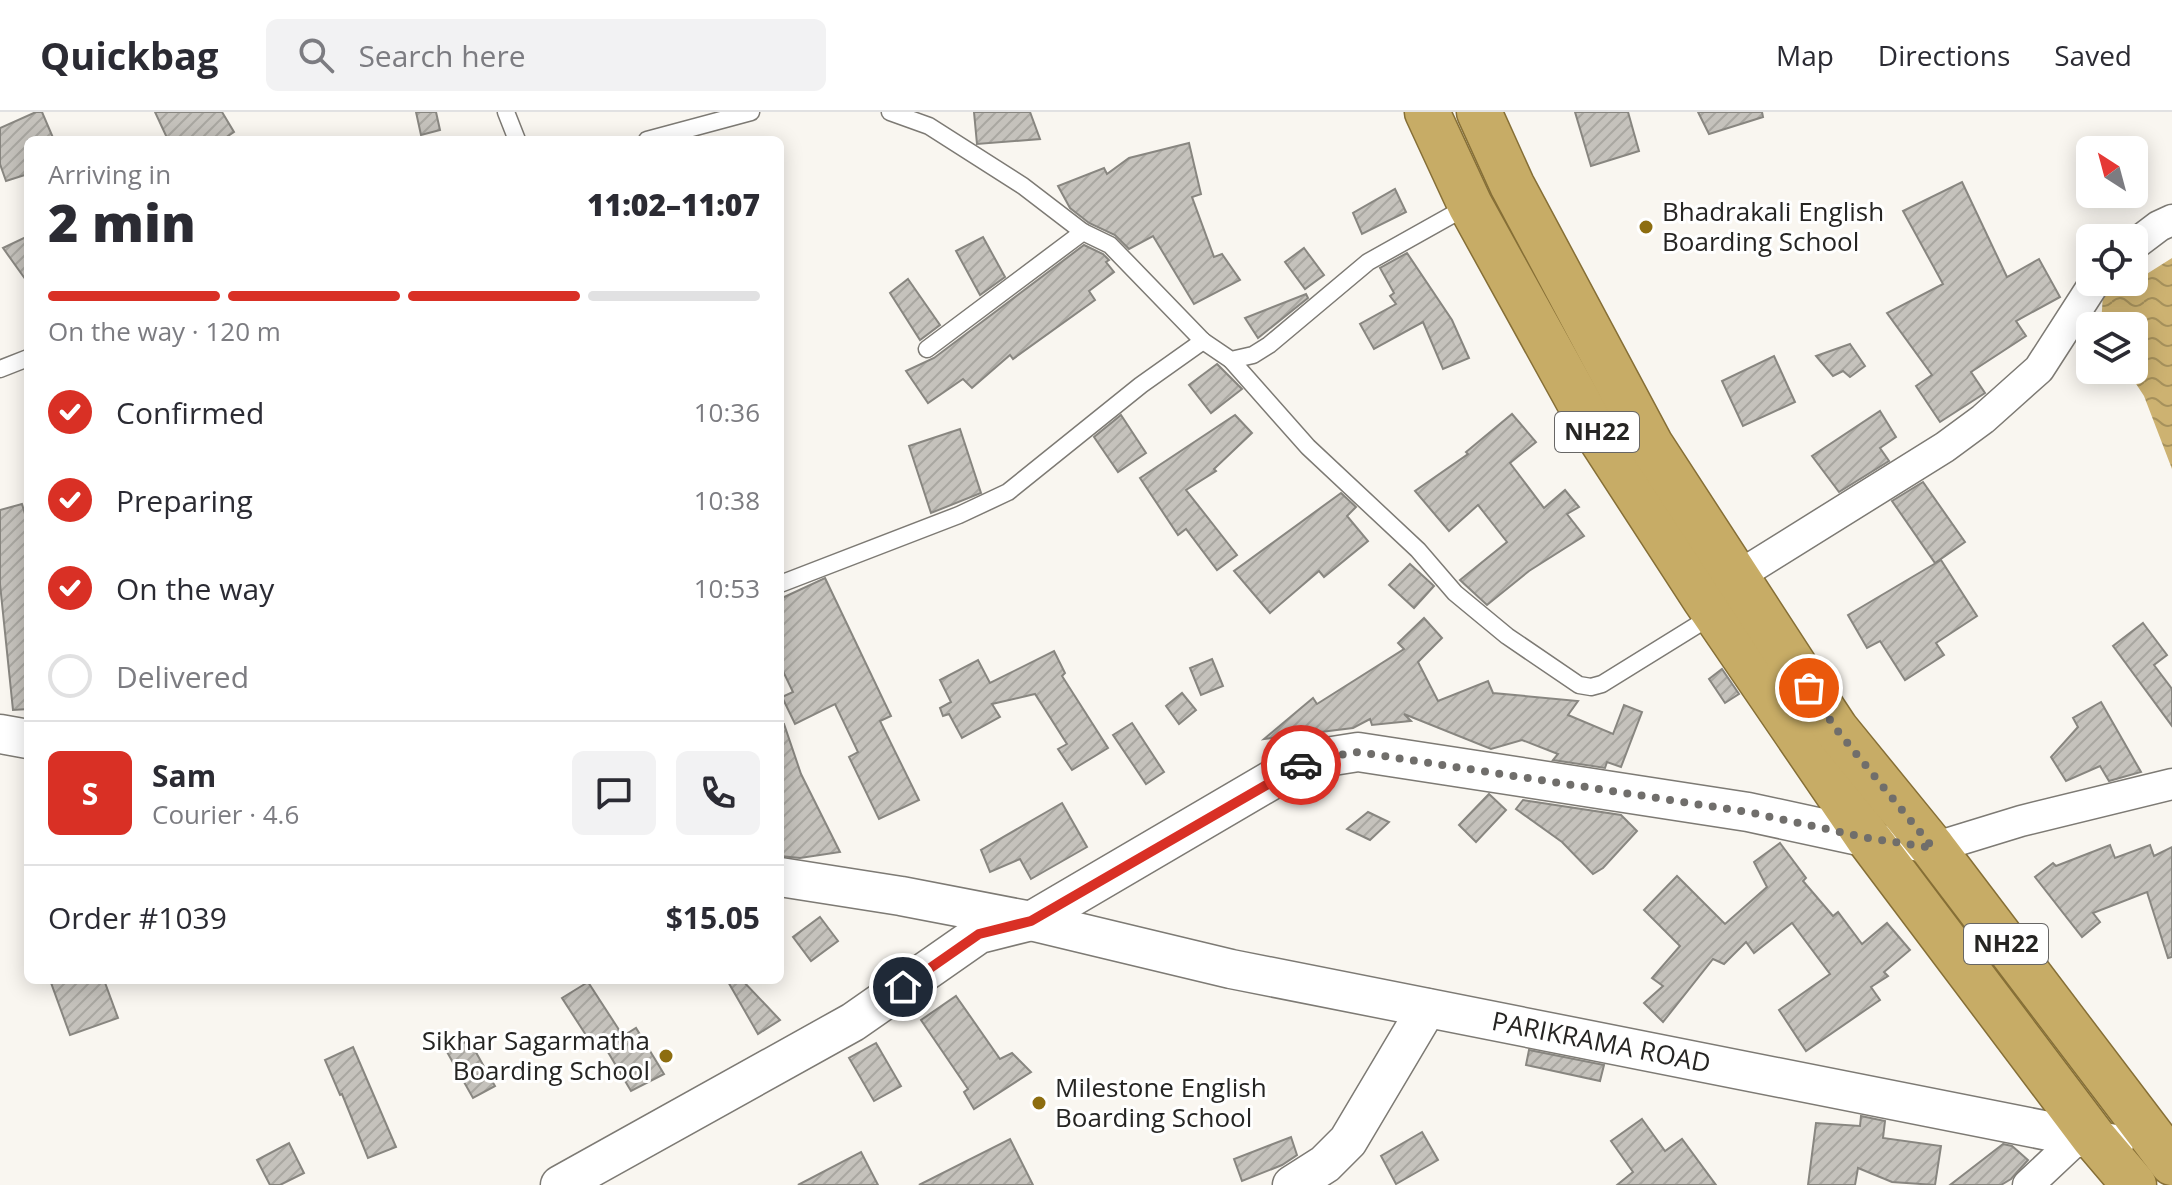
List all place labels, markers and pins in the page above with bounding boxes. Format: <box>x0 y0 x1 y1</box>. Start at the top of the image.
place label: Bhadrakali English Boarding School <box>1662 193 1884 259</box>
marker: Bhadrakali English Boarding School <box>1637 218 1655 236</box>
pin <box>1775 654 1843 722</box>
pin <box>869 953 937 1021</box>
place label: Sikhar Sagarmatha Boarding School <box>422 1022 650 1088</box>
marker: Sikhar Sagarmatha Boarding School <box>657 1047 675 1065</box>
place label: Milestone English Boarding School <box>1055 1069 1267 1135</box>
marker: Milestone English Boarding School <box>1030 1094 1048 1112</box>

